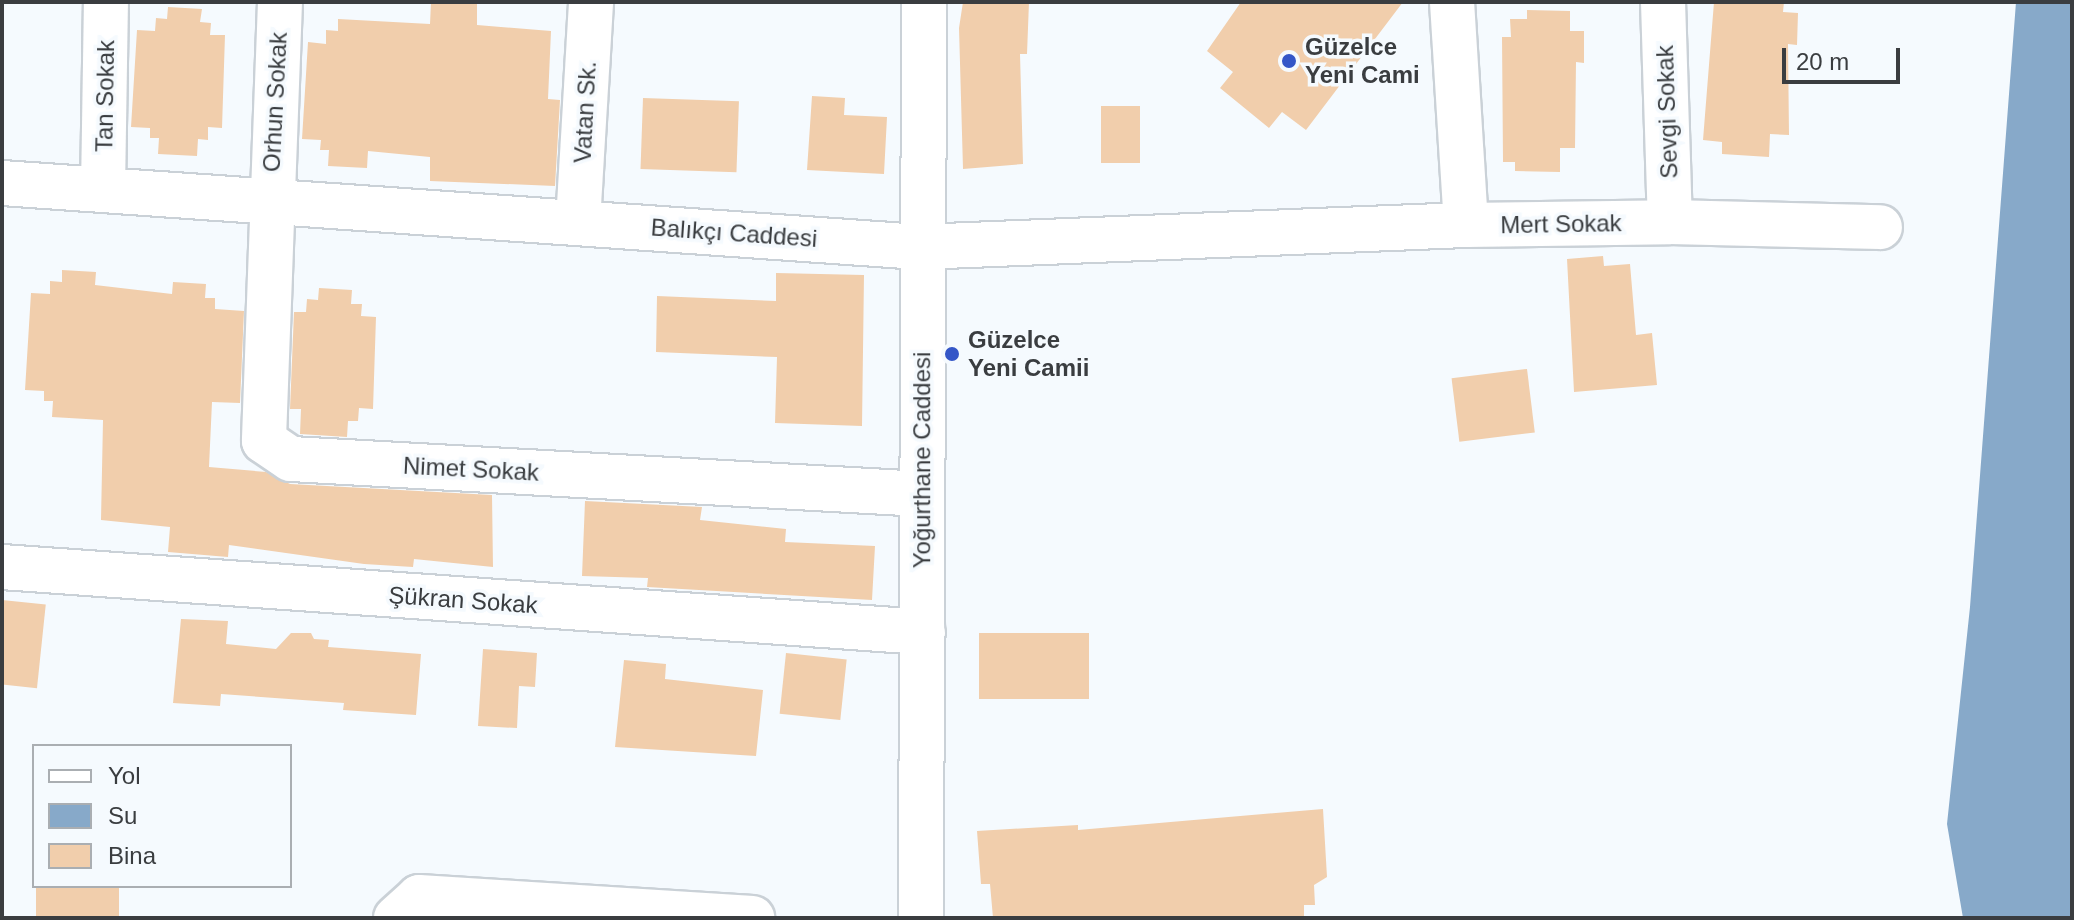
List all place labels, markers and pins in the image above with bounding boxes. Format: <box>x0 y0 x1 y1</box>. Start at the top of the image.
place label: Güzelce Yeni Cami <box>1305 33 1420 89</box>
marker: Güzelce Yeni Cami <box>1280 52 1298 70</box>
place label: Güzelce Yeni Camii <box>968 326 1089 382</box>
marker: Güzelce Yeni Camii <box>943 345 961 363</box>

